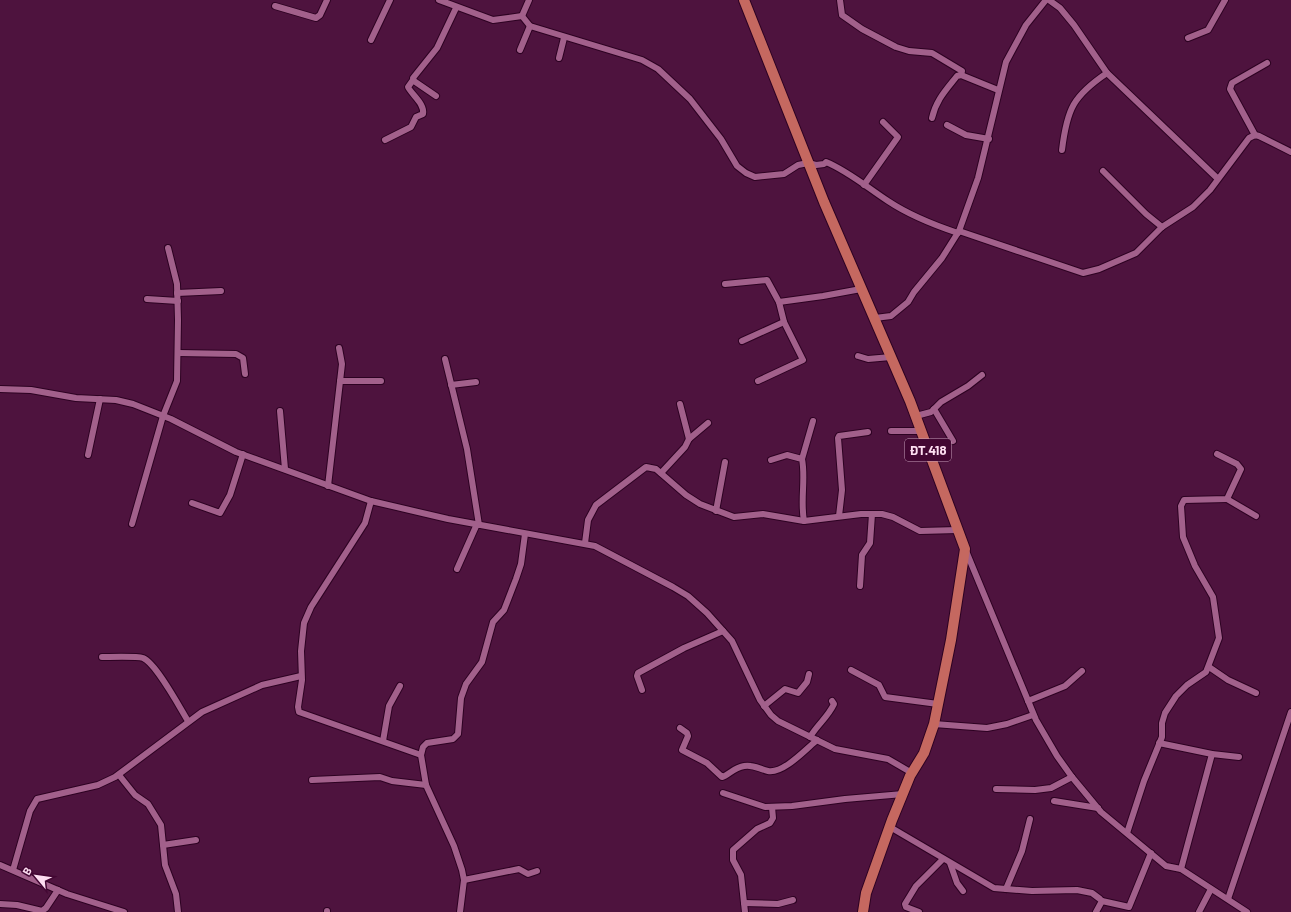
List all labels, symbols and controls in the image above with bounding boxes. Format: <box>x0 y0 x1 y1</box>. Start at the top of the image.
road number: ĐT.418 <box>905 439 951 461</box>
north arrow <box>16 856 56 896</box>
text: B <box>19 865 34 877</box>

